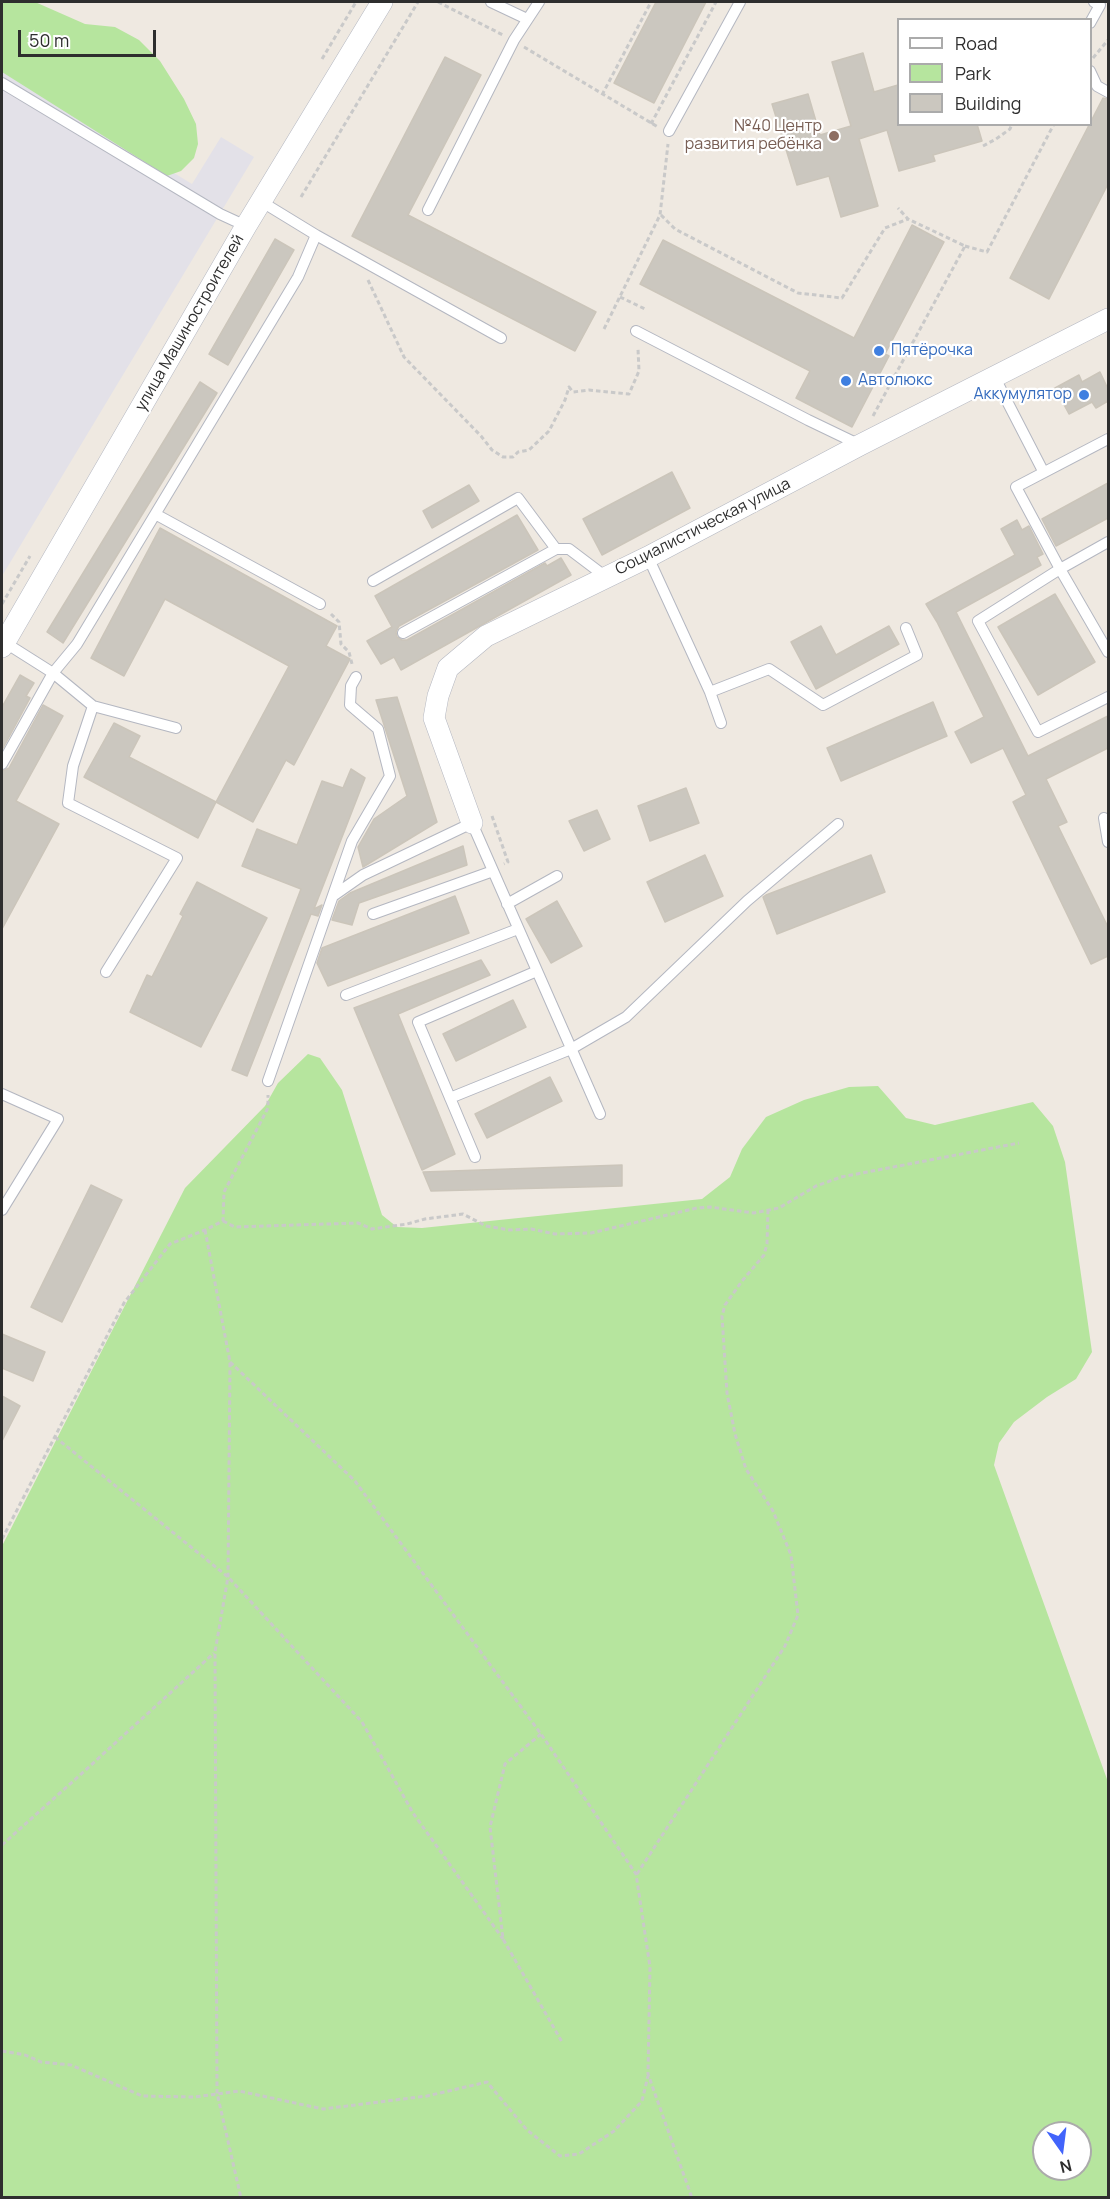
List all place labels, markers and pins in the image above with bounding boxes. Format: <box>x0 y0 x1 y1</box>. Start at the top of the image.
place label: №40 Центр развития ребёнка <box>685 117 822 155</box>
marker: №40 Центр развития ребёнка <box>827 129 841 143</box>
place label: Пятёрочка <box>891 341 973 361</box>
marker: Пятёрочка <box>872 344 886 358</box>
place label: Автолюкс <box>858 371 933 391</box>
marker: Автолюкс <box>839 374 853 388</box>
place label: Аккумулятор <box>973 385 1072 405</box>
marker: Аккумулятор <box>1077 388 1091 402</box>

